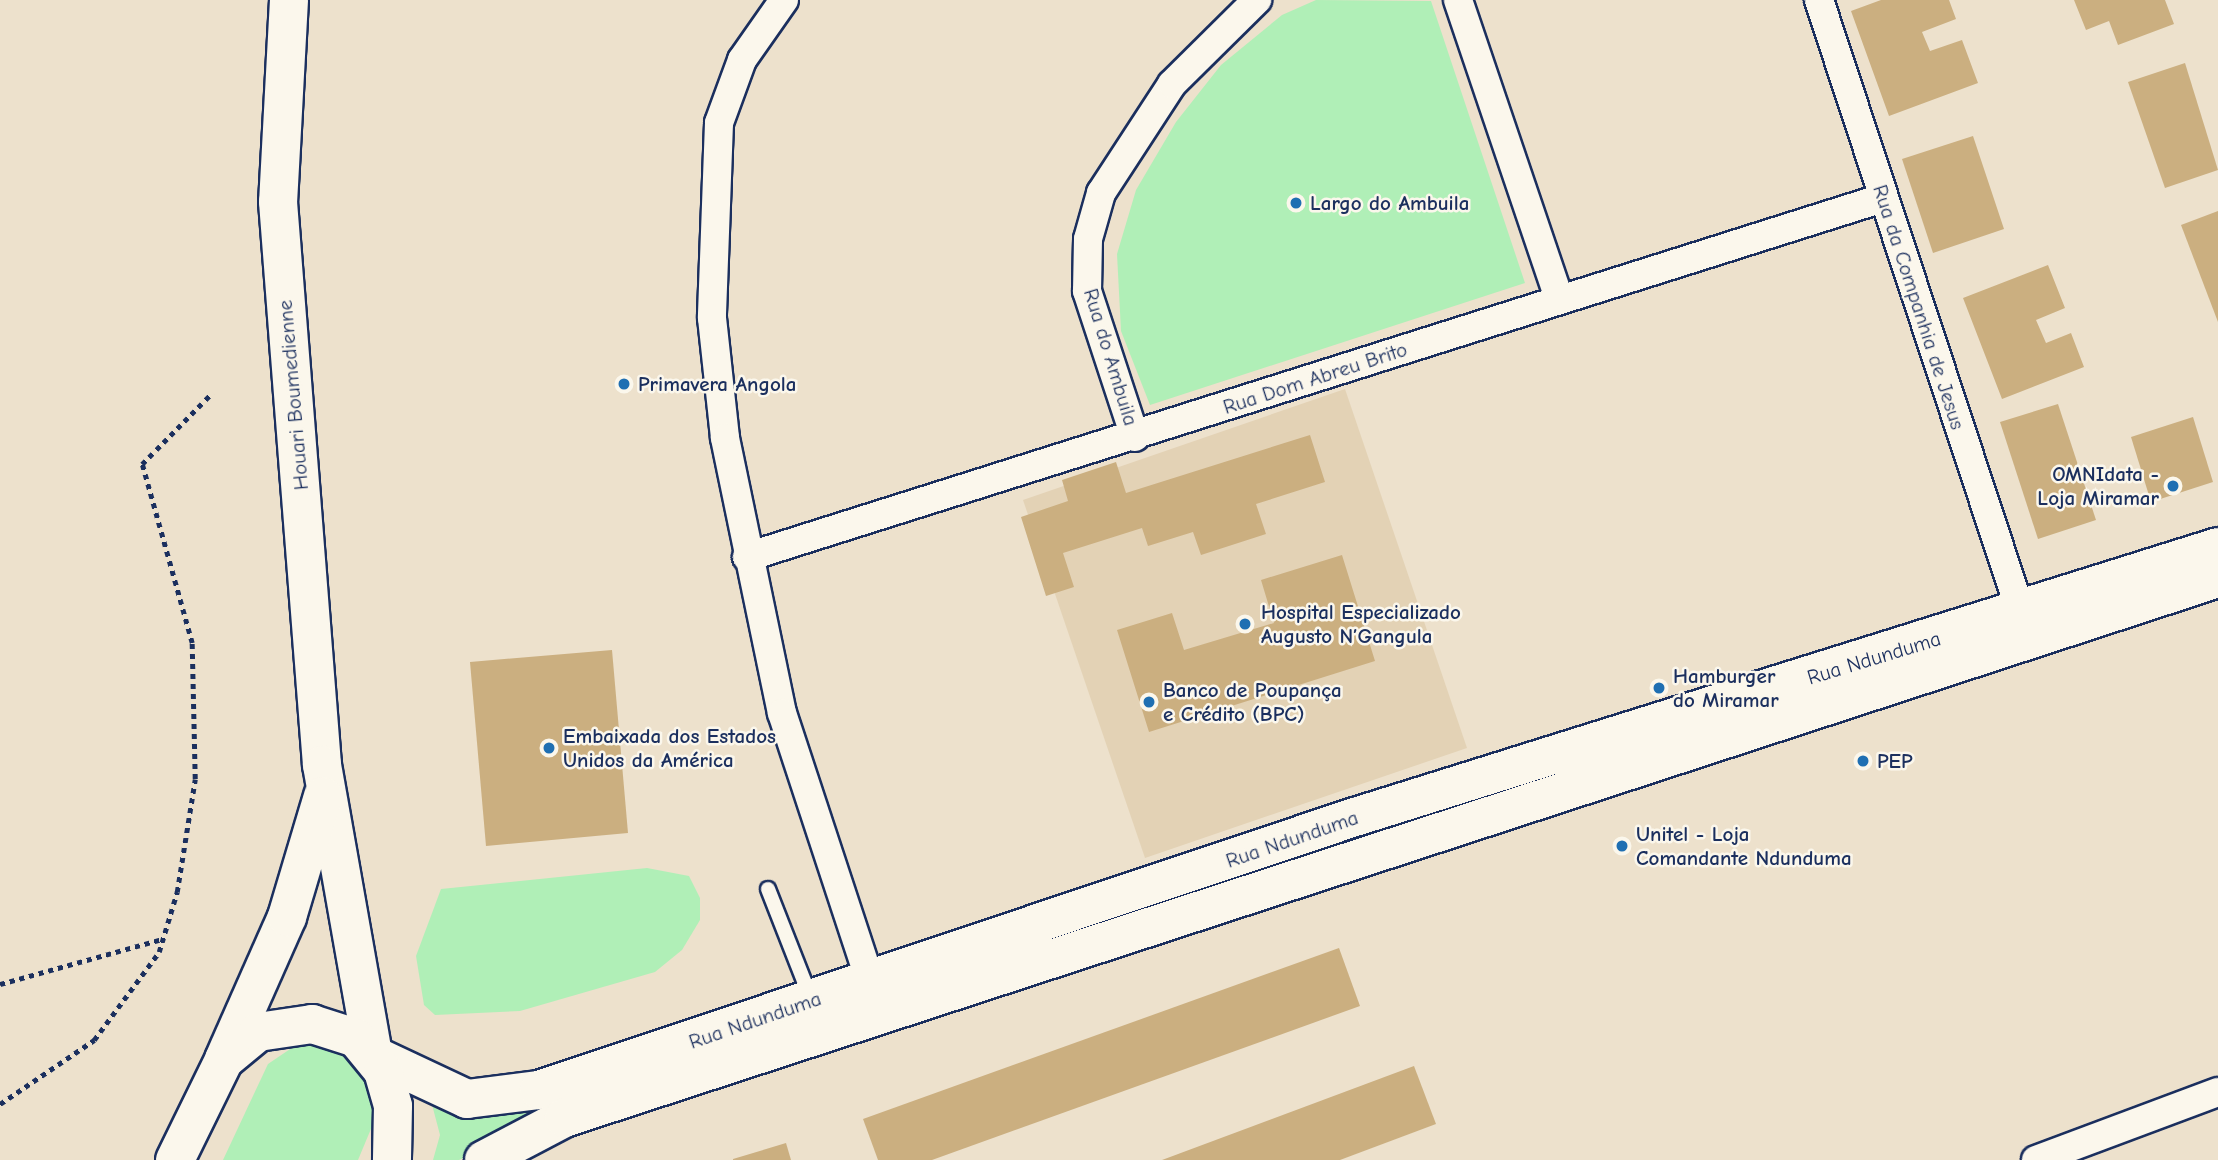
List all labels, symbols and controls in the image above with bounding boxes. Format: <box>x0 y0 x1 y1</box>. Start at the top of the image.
street label: Rua da Companhia de Jesus <box>1867 181 1971 433</box>
place label: Largo do Ambuila <box>1310 190 1469 216</box>
marker: Largo do Ambuila <box>1288 195 1304 211</box>
street label: Rua do Ambuila <box>1078 285 1144 429</box>
street label: Houari Boumedienne <box>272 299 314 491</box>
street label: Rua Dom Abreu Brito <box>1220 336 1410 420</box>
place label: Primavera Angola <box>638 371 796 397</box>
marker: Primavera Angola <box>616 376 632 392</box>
place label: OMNIdata - Loja Miramar <box>2037 461 2159 511</box>
marker: OMNIdata - Loja Miramar <box>2165 478 2181 494</box>
place label: Hospital Especializado Augusto N’Gangula <box>1261 599 1461 649</box>
marker: Hospital Especializado Augusto N’Gangula <box>1235 614 1255 634</box>
street label: Rua Ndunduma <box>1804 626 1944 690</box>
place label: Hamburger do Miramar <box>1673 663 1779 713</box>
place label: Banco de Poupança e Crédito (BPC) <box>1163 677 1342 727</box>
marker: Hamburger do Miramar <box>1651 680 1667 696</box>
marker: Banco de Poupança e Crédito (BPC) <box>1141 694 1157 710</box>
place label: Embaixada dos Estados Unidos da América <box>563 723 776 773</box>
marker: Embaixada dos Estados Unidos da América <box>541 740 557 756</box>
place label: PEP <box>1877 748 1913 774</box>
marker: PEP <box>1855 753 1871 769</box>
street label: Rua Ndunduma <box>1222 805 1362 873</box>
place label: Unitel - Loja Comandante Ndunduma <box>1636 821 1852 871</box>
marker: Unitel - Loja Comandante Ndunduma <box>1614 838 1630 854</box>
street label: Rua Ndunduma <box>685 986 825 1054</box>

